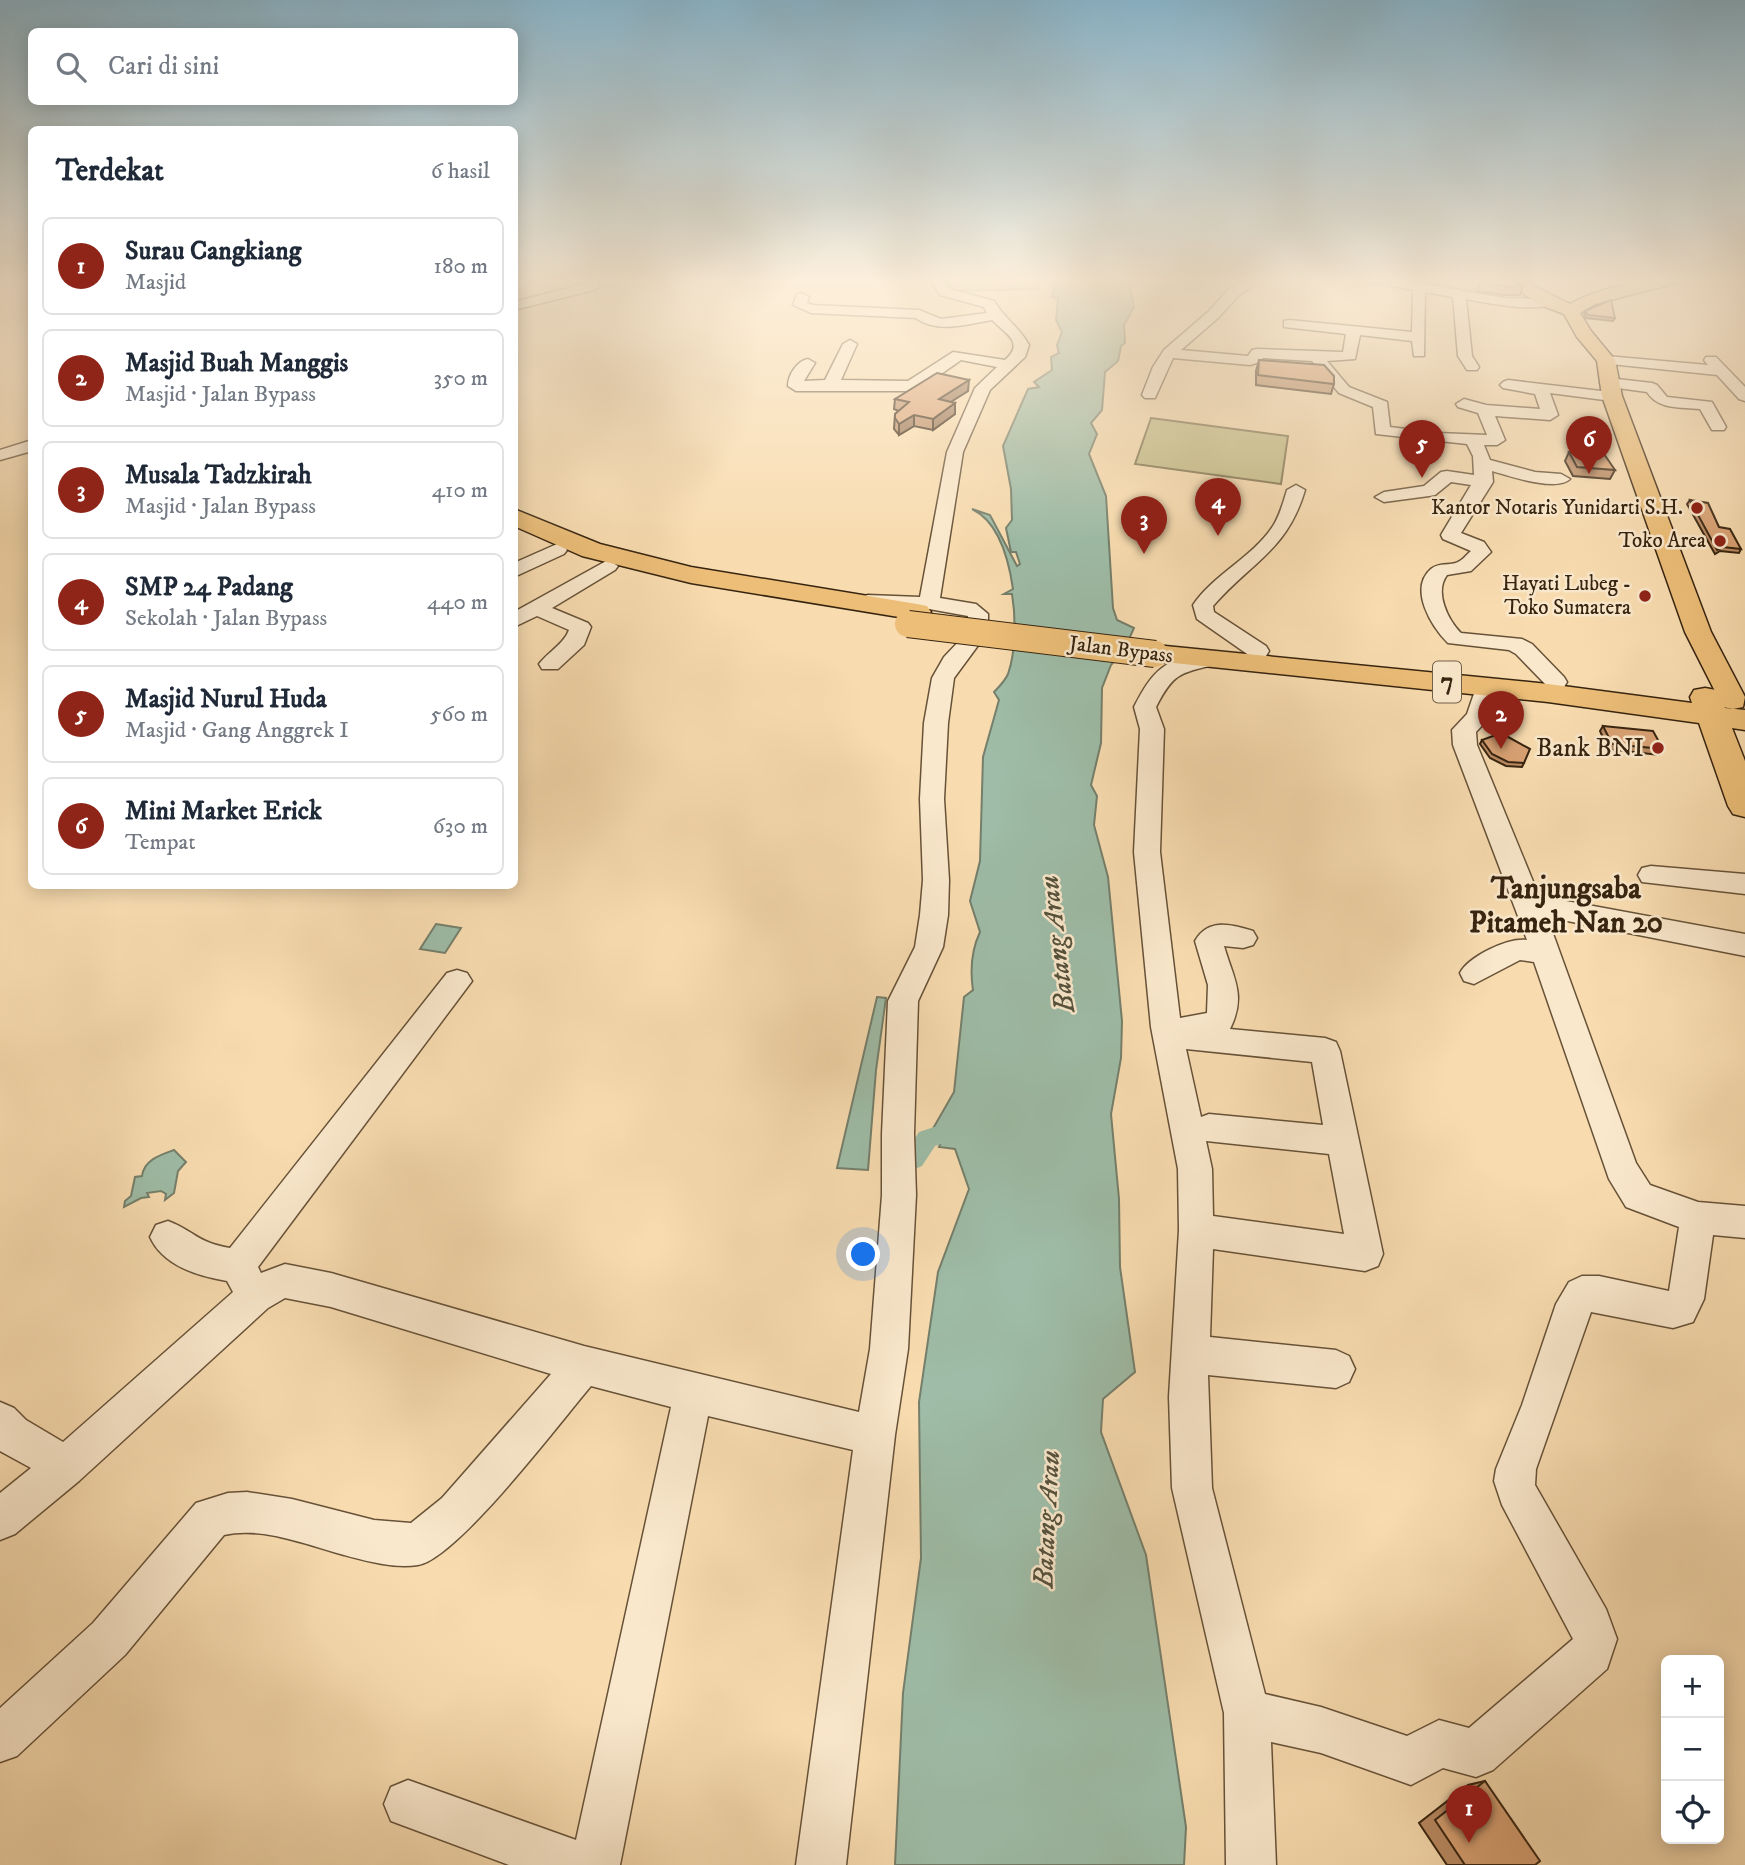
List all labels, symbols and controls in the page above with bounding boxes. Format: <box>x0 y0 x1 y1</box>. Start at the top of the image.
search box <box>28 28 518 105</box>
icon: search <box>52 48 90 86</box>
text: Cari di sini <box>108 50 219 83</box>
text: Terdekat <box>56 153 164 190</box>
text: 6 hasil <box>431 157 490 186</box>
text: Surau Cangkiang <box>125 235 302 268</box>
text: 1 <box>77 252 85 281</box>
text: 180 m <box>433 252 488 281</box>
text: Masjid <box>125 268 186 297</box>
text: Masjid Buah Manggis <box>125 347 348 380</box>
text: 2 <box>75 364 87 393</box>
text: 350 m <box>433 364 488 393</box>
text: Masjid · Jalan Bypass <box>125 380 316 409</box>
pin: 6 <box>1566 416 1612 474</box>
pin: 5 <box>1399 420 1445 478</box>
text: Musala Tadzkirah <box>125 459 312 492</box>
text: 3 <box>77 476 85 505</box>
text: 410 m <box>432 476 488 505</box>
pin: 4 <box>1195 478 1241 536</box>
text: Masjid · Jalan Bypass <box>125 492 316 521</box>
place label: Kantor Notaris Yunidarti S.H. <box>1431 495 1683 521</box>
pin: 3 <box>1121 496 1167 554</box>
marker: Kantor Notaris Yunidarti S.H. <box>1689 500 1705 516</box>
place label: Toko Area <box>1618 528 1706 554</box>
marker: Toko Area <box>1712 533 1728 549</box>
text: SMP 24 Padang <box>125 571 293 604</box>
place label: Hayati Lubeg - Toko Sumatera <box>1502 571 1631 621</box>
text: 4 <box>74 588 88 617</box>
text: 440 m <box>427 588 488 617</box>
marker: Hayati Lubeg - Toko Sumatera <box>1637 588 1653 604</box>
text: Sekolah · Jalan Bypass <box>125 604 327 633</box>
street label: Jalan Bypass <box>1066 630 1174 669</box>
road number: 7 <box>1433 662 1461 702</box>
text: Masjid Nurul Huda <box>125 683 327 716</box>
pin: 2 <box>1478 691 1524 749</box>
text: 5 <box>75 700 87 729</box>
text: 560 m <box>430 700 488 729</box>
text: Masjid · Gang Anggrek I <box>125 716 349 745</box>
place label: Bank BNI <box>1536 732 1644 765</box>
marker: Bank BNI <box>1650 740 1666 756</box>
text: Mini Market Erick <box>125 795 322 828</box>
text: 6 <box>75 812 87 841</box>
text: 630 m <box>433 812 488 841</box>
text: Tempat <box>125 828 196 857</box>
district label: Tanjungsaba Pitameh Nan 20 <box>1469 871 1663 942</box>
water label: Batang Arau <box>1031 873 1083 1016</box>
your location <box>846 1237 880 1271</box>
water label: Batang Arau <box>1026 1449 1068 1590</box>
map controls <box>1661 1655 1724 1844</box>
button: + <box>1661 1655 1724 1718</box>
button: − <box>1661 1718 1724 1781</box>
button: locate <box>1661 1781 1724 1844</box>
pin: 1 <box>1446 1785 1492 1843</box>

